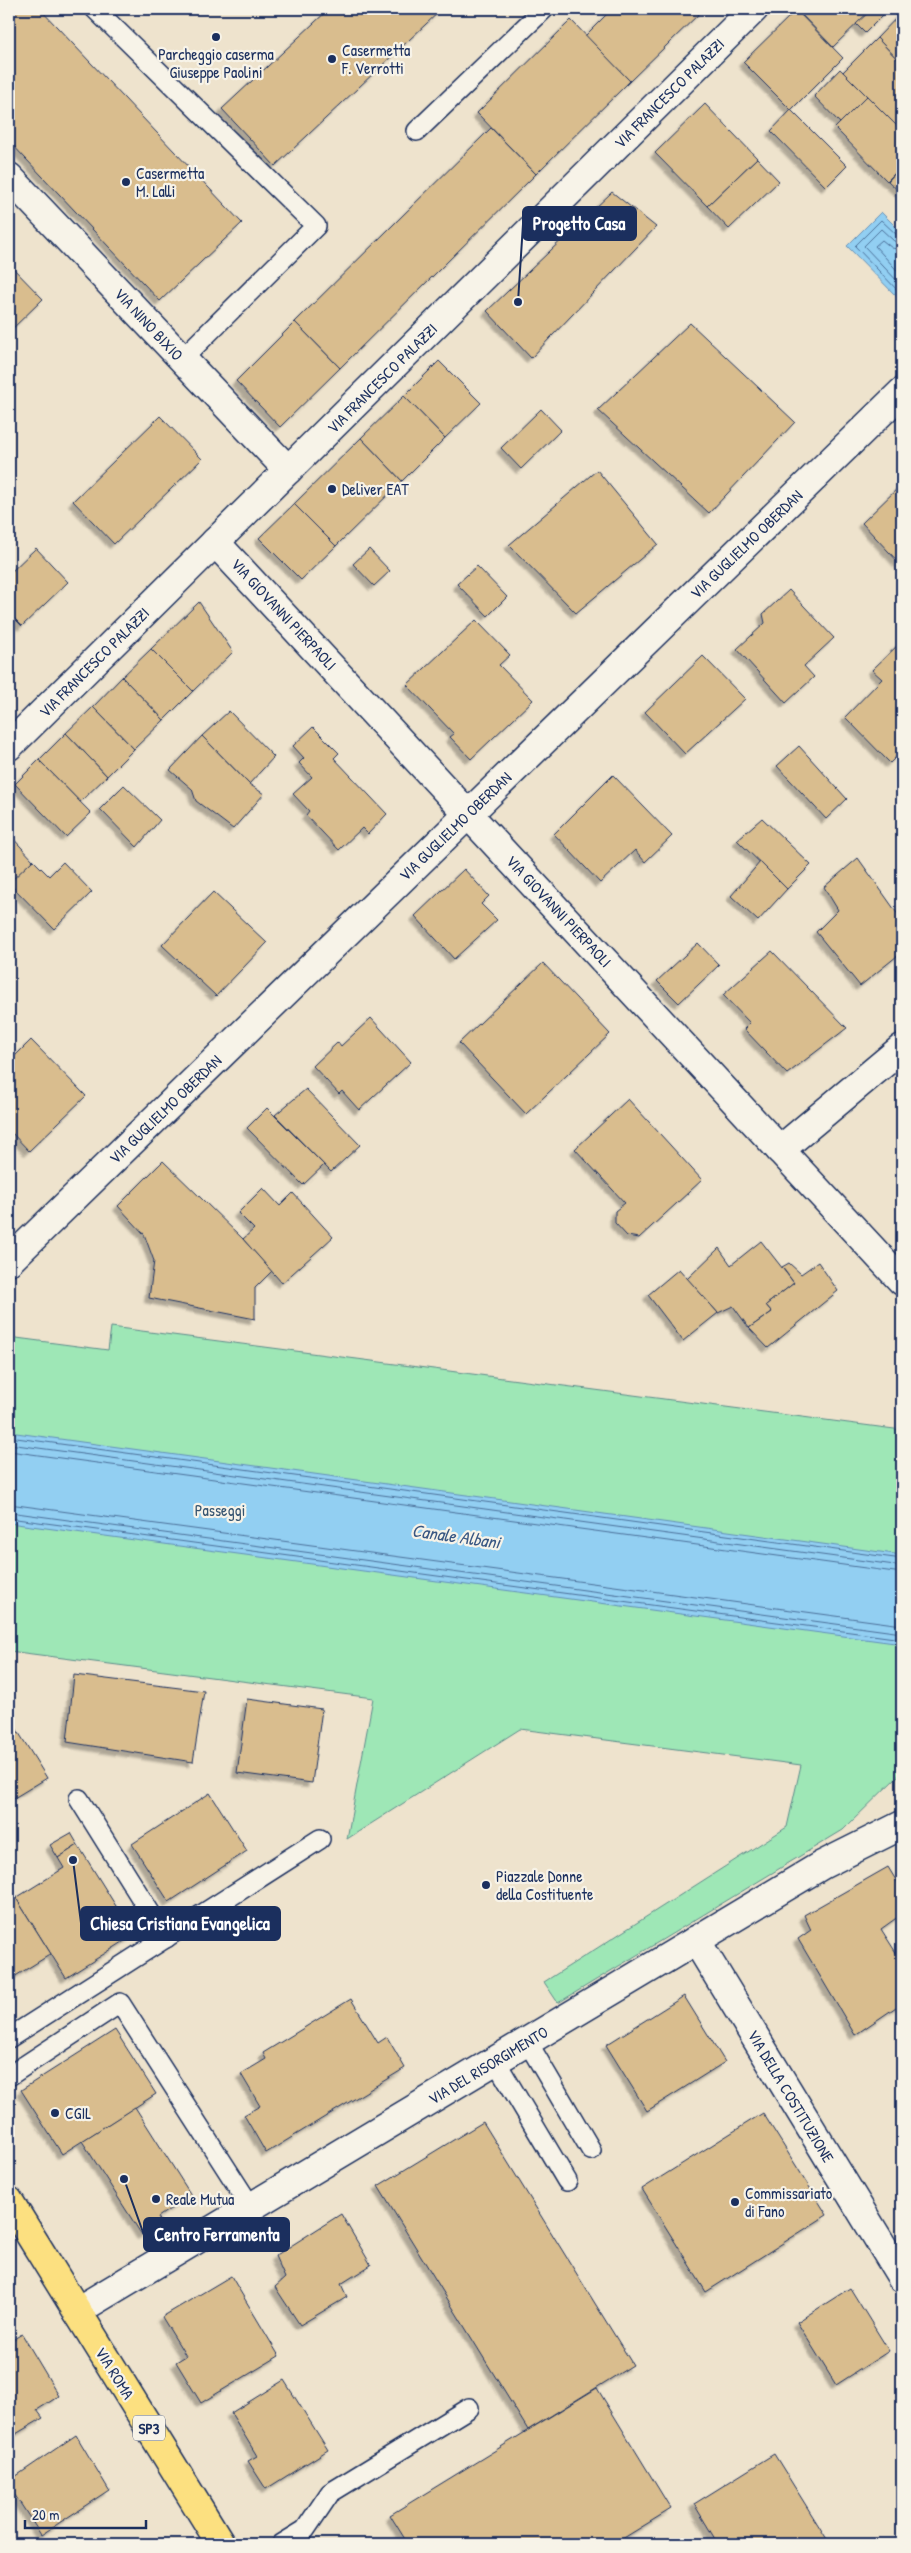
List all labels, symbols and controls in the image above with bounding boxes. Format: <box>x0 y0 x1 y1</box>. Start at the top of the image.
marker: Parcheggio caserma Giuseppe Paolini <box>210 31 222 43</box>
street label: VIA FRANCESCO PALAZZI <box>609 33 729 153</box>
place label: Casermetta F. Verrotti <box>341 39 410 79</box>
place label: Parcheggio caserma Giuseppe Paolini <box>158 43 274 83</box>
marker: Casermetta F. Verrotti <box>326 53 338 65</box>
place label: Casermetta M. Lalli <box>136 162 204 202</box>
marker: Casermetta M. Lalli <box>120 176 132 188</box>
callout: Progetto Casa <box>523 207 636 240</box>
text: Progetto Casa <box>533 211 626 237</box>
street label: VIA NINO BIXIO <box>110 283 188 365</box>
street label: VIA FRANCESCO PALAZZI <box>322 318 442 438</box>
place label: Deliver EAT <box>342 478 409 500</box>
marker: Deliver EAT <box>326 483 338 495</box>
street label: VIA GUGLIELMO OBERDAN <box>685 485 807 603</box>
street label: VIA GIOVANNI PIERPAOLI <box>226 553 342 675</box>
street label: VIA FRANCESCO PALAZZI <box>34 602 154 722</box>
street label: VIA GUGLIELMO OBERDAN <box>394 767 516 885</box>
street label: VIA GIOVANNI PIERPAOLI <box>501 850 617 972</box>
street label: VIA GUGLIELMO OBERDAN <box>104 1050 226 1168</box>
park label: Passeggi <box>195 1499 245 1521</box>
water label: Canale Albani <box>410 1517 503 1555</box>
place label: Piazzale Donne della Costituente <box>496 1865 594 1905</box>
marker: Piazzale Donne della Costituente <box>480 1879 492 1891</box>
callout: Chiesa Cristiana Evangelica <box>81 1907 280 1940</box>
text: Chiesa Cristiana Evangelica <box>90 1911 271 1937</box>
street label: VIA DEL RISORGIMENTO <box>424 2020 552 2109</box>
street label: VIA DELLA COSTITUZIONE <box>743 2026 839 2166</box>
place label: CGIL <box>65 2102 91 2124</box>
marker: CGIL <box>49 2107 61 2119</box>
place label: Commissariato di Fano <box>745 2182 833 2222</box>
place label: Reale Mutua <box>166 2188 234 2210</box>
marker: Reale Mutua <box>150 2193 162 2205</box>
marker: Commissariato di Fano <box>729 2196 741 2208</box>
callout: Centro Ferramenta <box>144 2218 289 2251</box>
text: Centro Ferramenta <box>154 2222 281 2247</box>
street label: VIA ROMA <box>90 2343 140 2403</box>
road number: SP3 <box>133 2416 165 2440</box>
scale bar <box>25 2498 146 2530</box>
text: 20 m <box>32 2504 59 2525</box>

